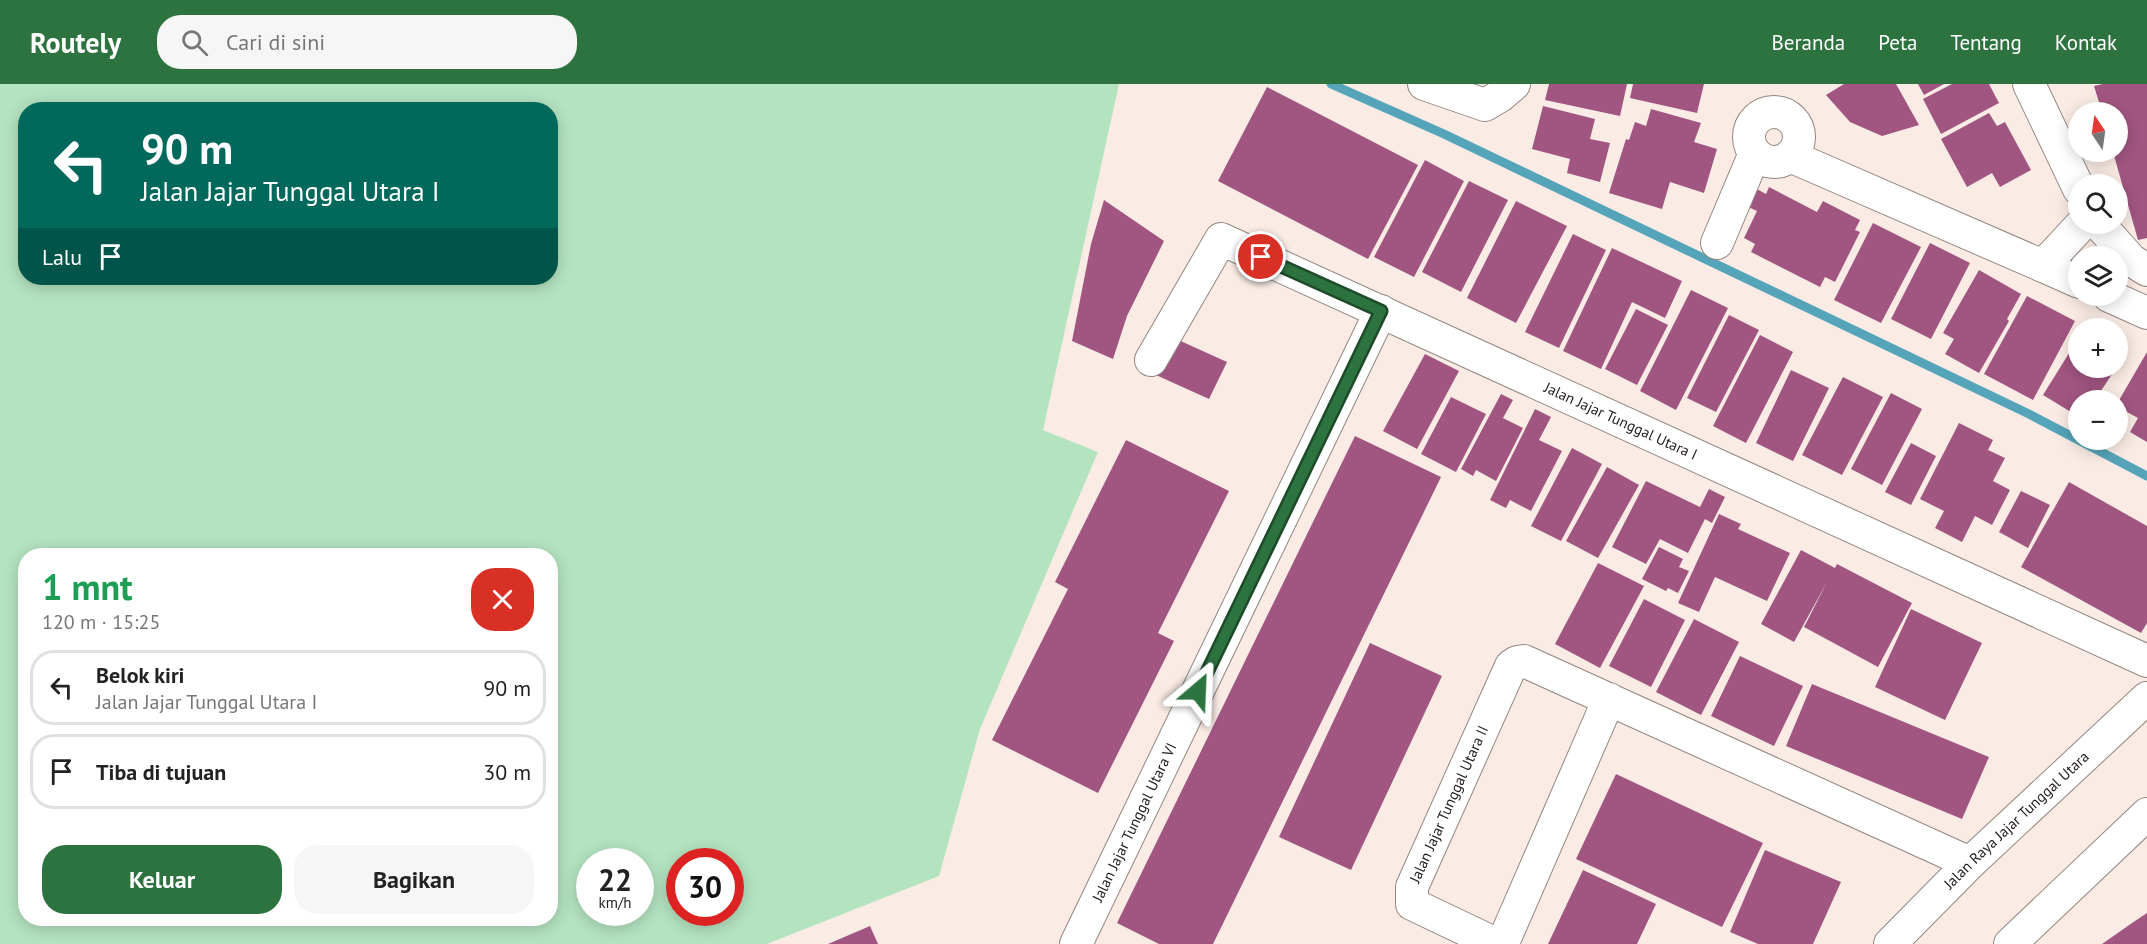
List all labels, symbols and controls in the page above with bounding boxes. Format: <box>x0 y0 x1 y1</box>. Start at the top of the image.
search box <box>157 15 577 69</box>
text: Routely <box>30 24 121 61</box>
icon: search <box>178 26 211 59</box>
text: Cari di sini <box>226 28 325 56</box>
text: Beranda <box>1772 29 1845 56</box>
text: Peta <box>1878 29 1917 56</box>
text: Tentang <box>1950 29 2022 56</box>
text: Kontak <box>2055 29 2117 56</box>
north arrow <box>2068 102 2128 162</box>
map controls <box>2068 102 2128 450</box>
text: 90 m <box>141 121 233 176</box>
icon: left <box>42 126 120 204</box>
text: Jalan Jajar Tunggal Utara I <box>141 174 440 208</box>
button: search <box>2068 174 2128 234</box>
pin <box>1235 231 1286 282</box>
icon: arrive <box>94 240 127 273</box>
icon: arrive <box>1244 240 1277 273</box>
text: Lalu <box>42 243 82 271</box>
button: layers <box>2068 246 2128 306</box>
button: + <box>2068 318 2128 378</box>
street label: Jalan Jajar Tunggal Utara I <box>1540 377 1700 464</box>
button: − <box>2068 390 2128 450</box>
text: 1 mnt <box>42 563 133 610</box>
button: close <box>471 568 534 631</box>
text: 120 m · 15:25 <box>42 609 160 635</box>
position arrow <box>1166 659 1230 723</box>
text: Belok kiri <box>96 661 185 689</box>
icon: left <box>45 671 78 704</box>
text: 90 m <box>483 674 531 702</box>
text: Jalan Jajar Tunggal Utara I <box>96 689 317 715</box>
street label: Jalan Jajar Tunggal Utara II <box>1405 722 1492 887</box>
street label: Jalan Jajar Tunggal Utara VI <box>1087 740 1181 906</box>
street label: Jalan Raya Jajar Tunggal Utara <box>1939 747 2093 894</box>
icon: arrive <box>45 755 78 788</box>
text: Tiba di tujuan <box>96 758 226 786</box>
text: 30 m <box>483 758 531 786</box>
button: Keluar <box>42 845 282 914</box>
button: Bagikan <box>294 845 534 914</box>
speed limit sign: 30 <box>666 848 744 926</box>
text: 22 <box>598 860 632 899</box>
text: km/h <box>599 893 631 912</box>

